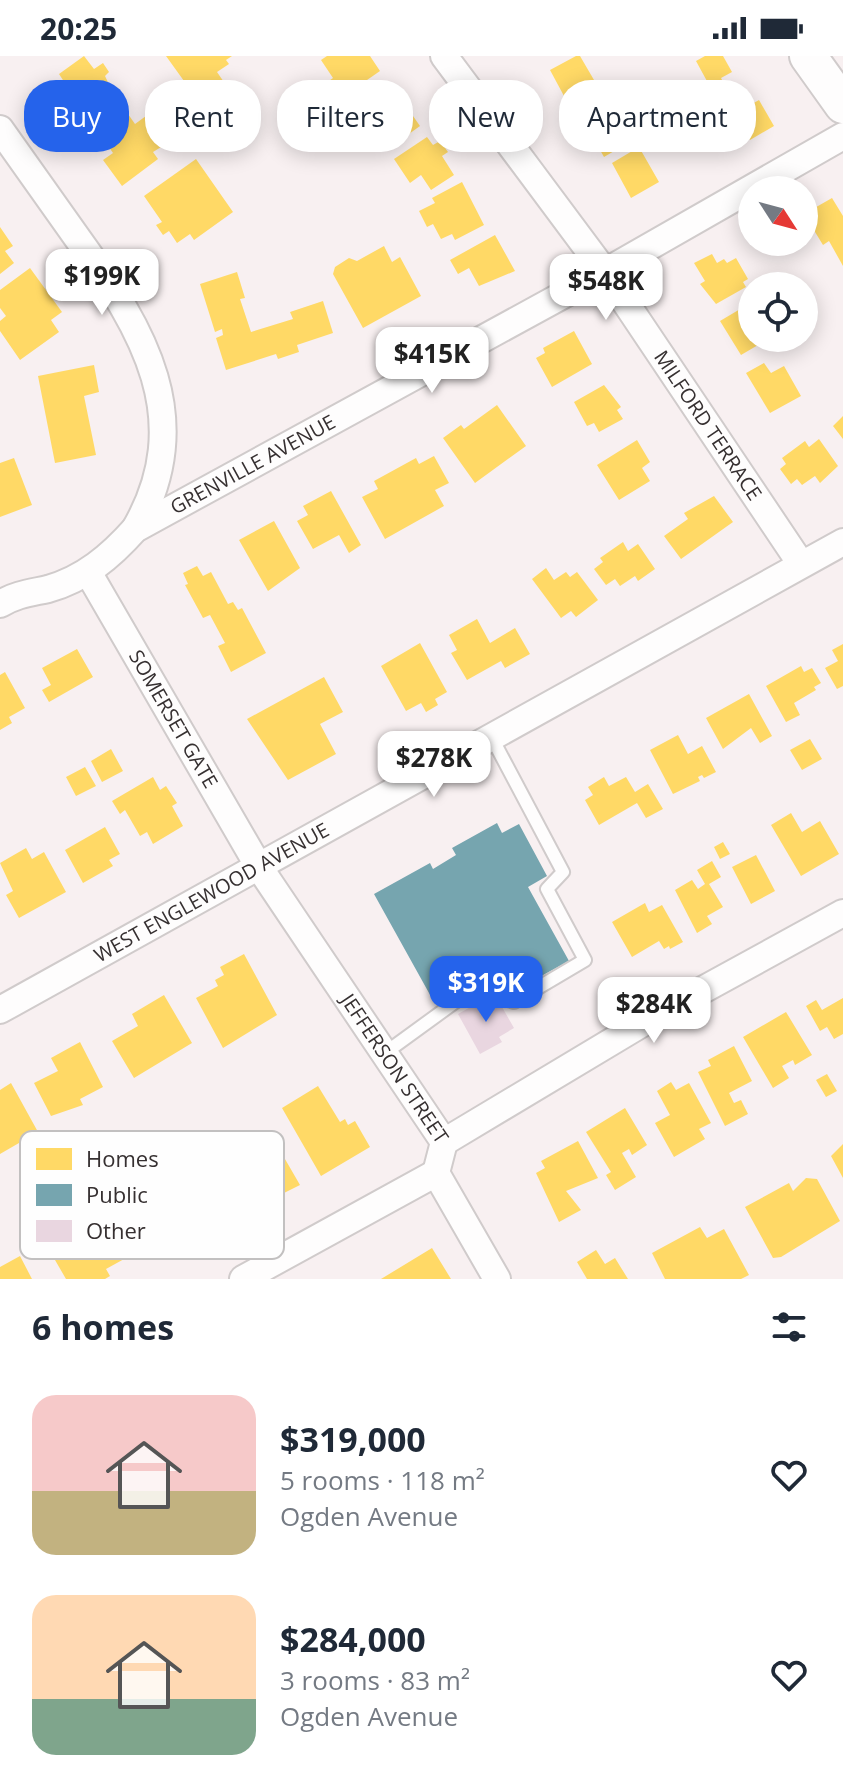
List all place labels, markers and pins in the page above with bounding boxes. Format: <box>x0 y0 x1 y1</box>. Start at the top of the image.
pin: $199K <box>46 249 158 317</box>
pin: $548K <box>550 254 662 322</box>
pin: $415K <box>376 327 488 395</box>
pin: $278K <box>378 731 490 799</box>
pin: $319K <box>430 956 542 1024</box>
pin: $284K <box>598 977 710 1045</box>

